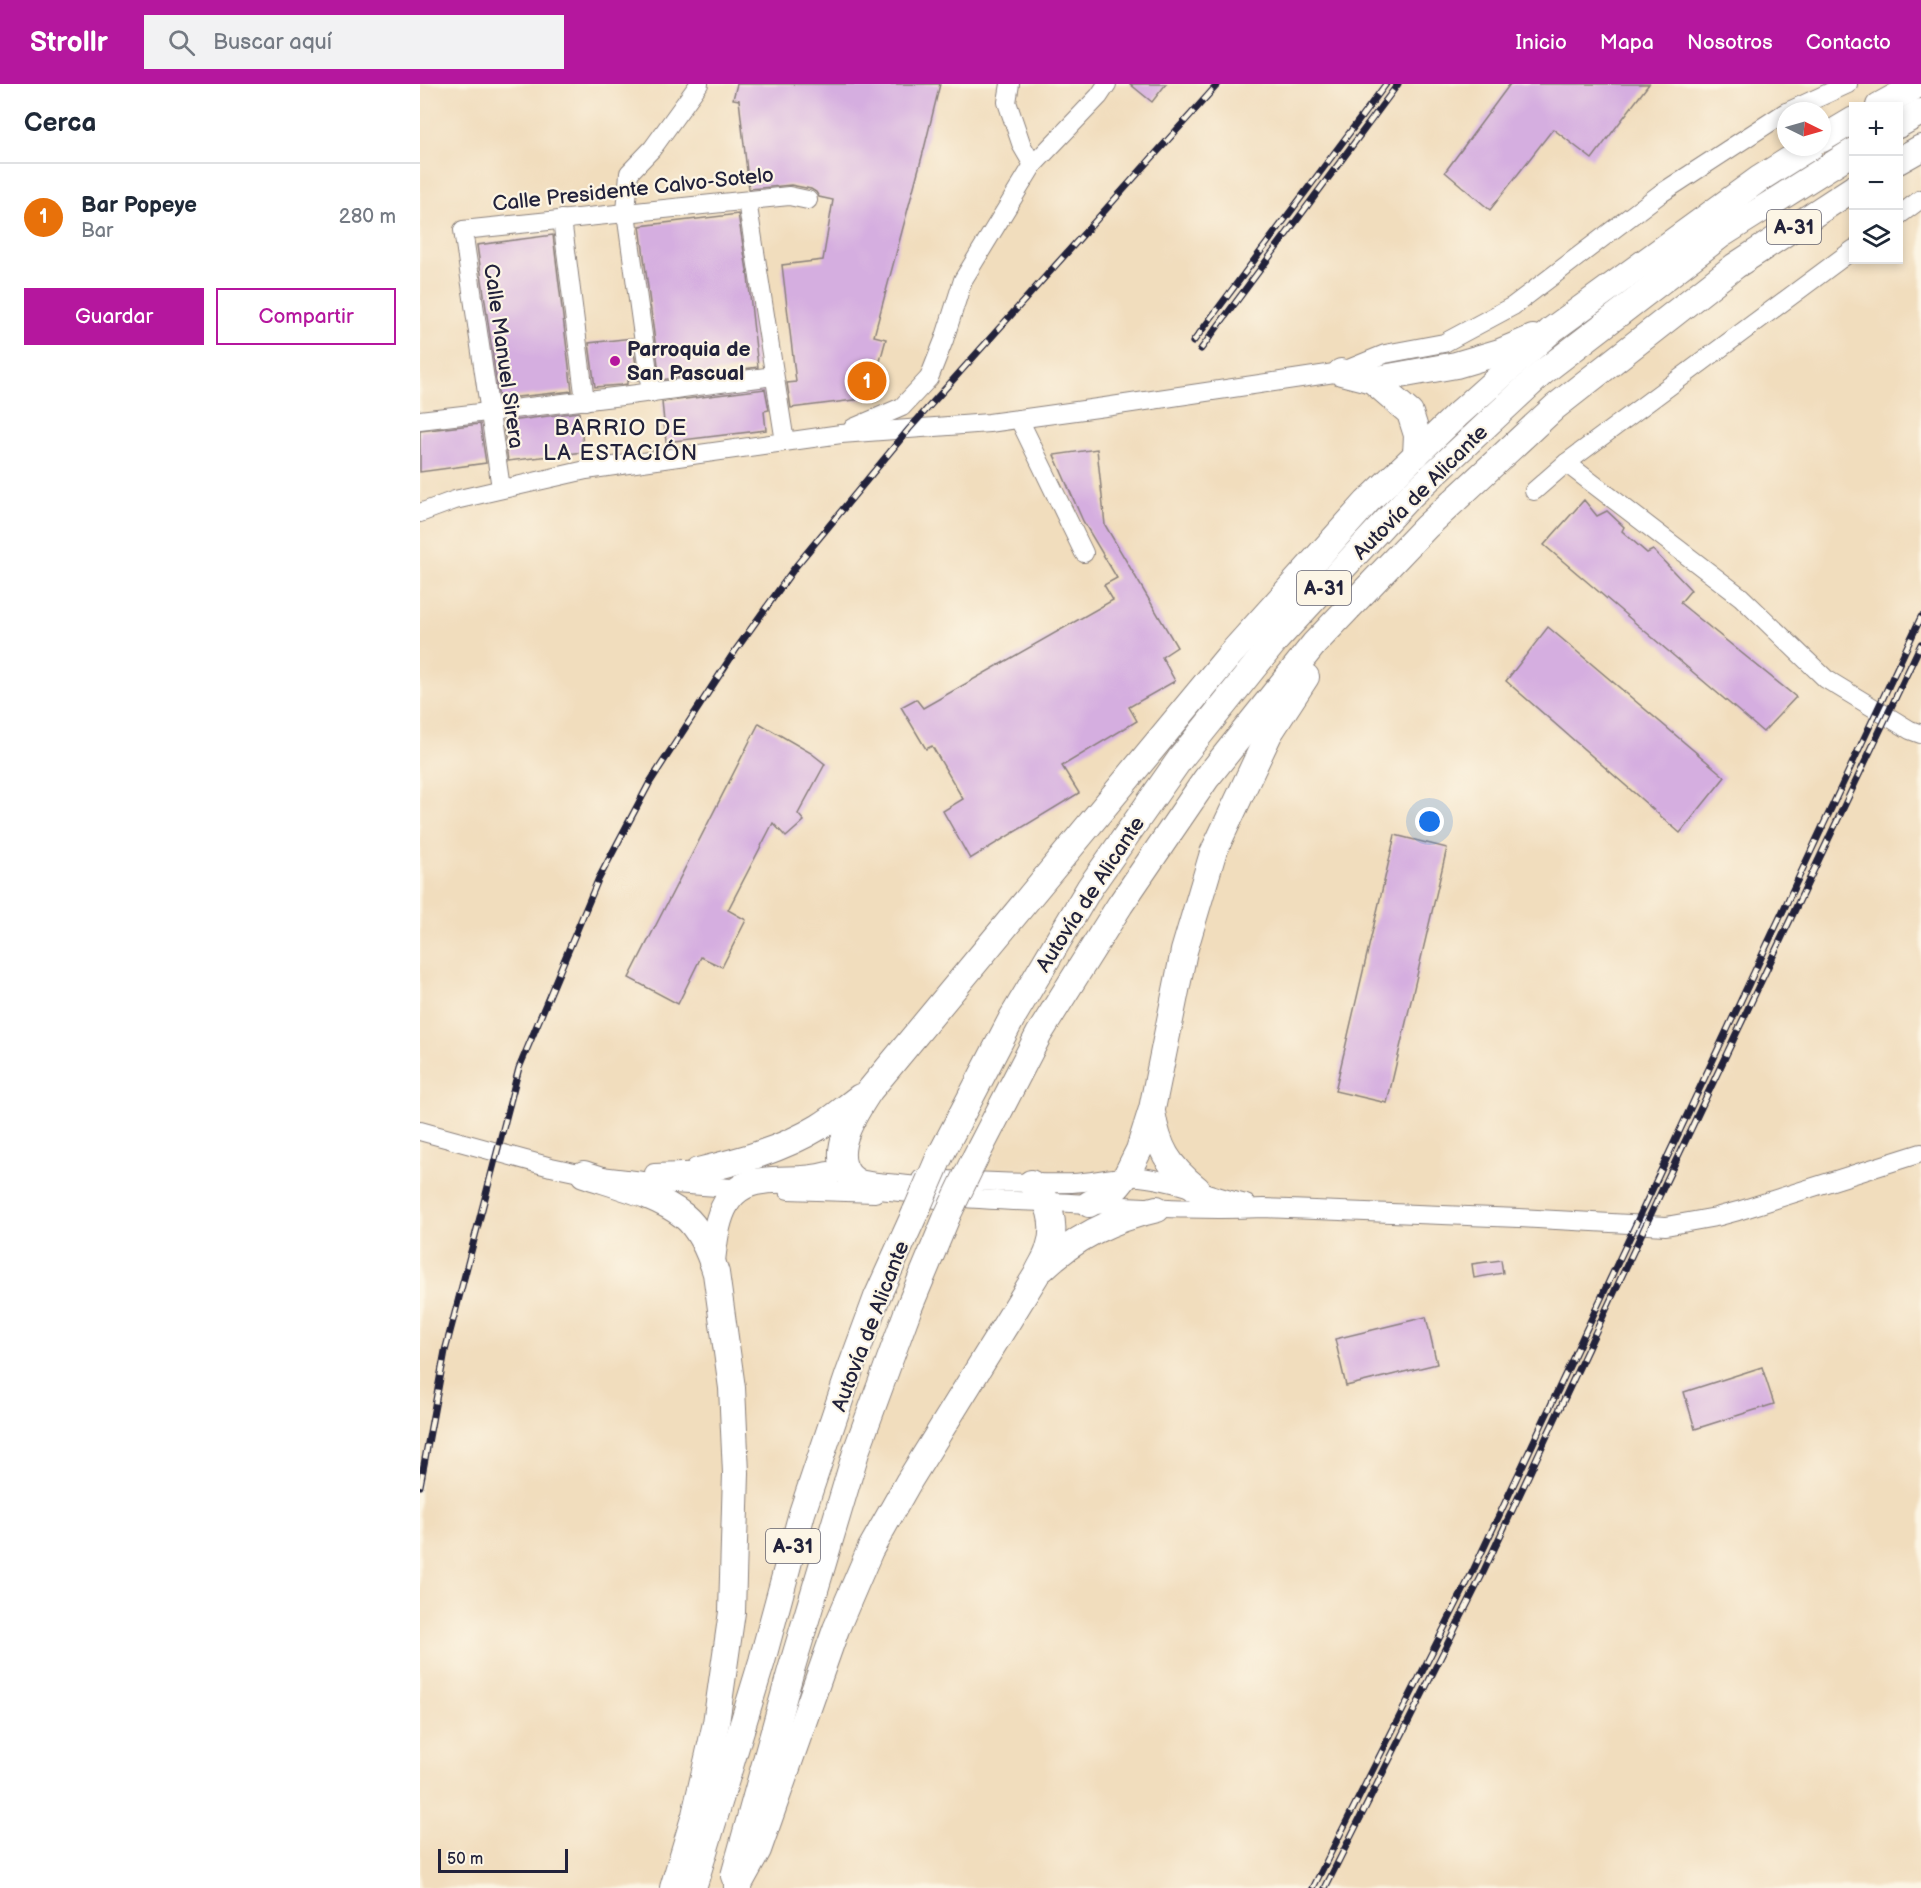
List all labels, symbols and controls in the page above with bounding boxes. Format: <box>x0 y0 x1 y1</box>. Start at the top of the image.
search box <box>144 15 564 69</box>
text: Strollr <box>30 26 108 59</box>
icon: search <box>165 26 198 59</box>
text: Buscar aquí <box>213 29 332 56</box>
text: Inicio <box>1516 30 1567 55</box>
text: Mapa <box>1600 30 1654 55</box>
text: Nosotros <box>1687 30 1773 55</box>
text: Contacto <box>1806 30 1891 55</box>
north arrow <box>1777 102 1831 156</box>
map controls <box>1849 102 1903 264</box>
button: + <box>1849 102 1903 156</box>
text: Cerca <box>24 108 96 139</box>
button: − <box>1849 156 1903 210</box>
street label: Calle Presidente Calvo-Sotelo <box>491 162 775 217</box>
text: Bar Popeye <box>81 192 197 219</box>
text: 1 <box>39 205 48 229</box>
text: 280 m <box>339 205 396 229</box>
road number: A-31 <box>1767 210 1821 244</box>
button: layers <box>1849 210 1903 264</box>
text: Bar <box>81 219 113 243</box>
street label: Calle Manuel Sirera <box>478 262 529 450</box>
button: Guardar <box>24 288 204 345</box>
button: Compartir <box>216 288 396 345</box>
place label: Parroquia de San Pascual <box>627 337 751 386</box>
marker: Parroquia de San Pascual <box>608 354 622 368</box>
pin: 1 <box>848 358 886 404</box>
district label: BARRIO DE LA ESTACIÓN <box>543 415 699 467</box>
street label: Autovía de Alicante <box>1348 420 1493 565</box>
road number: A-31 <box>1297 571 1351 605</box>
your location <box>1415 807 1444 836</box>
street label: Autovía de Alicante <box>1031 812 1150 977</box>
street label: Autovía de Alicante <box>826 1238 914 1415</box>
road number: A-31 <box>766 1529 820 1563</box>
scale bar <box>438 1846 568 1874</box>
text: 50 m <box>447 1850 483 1869</box>

